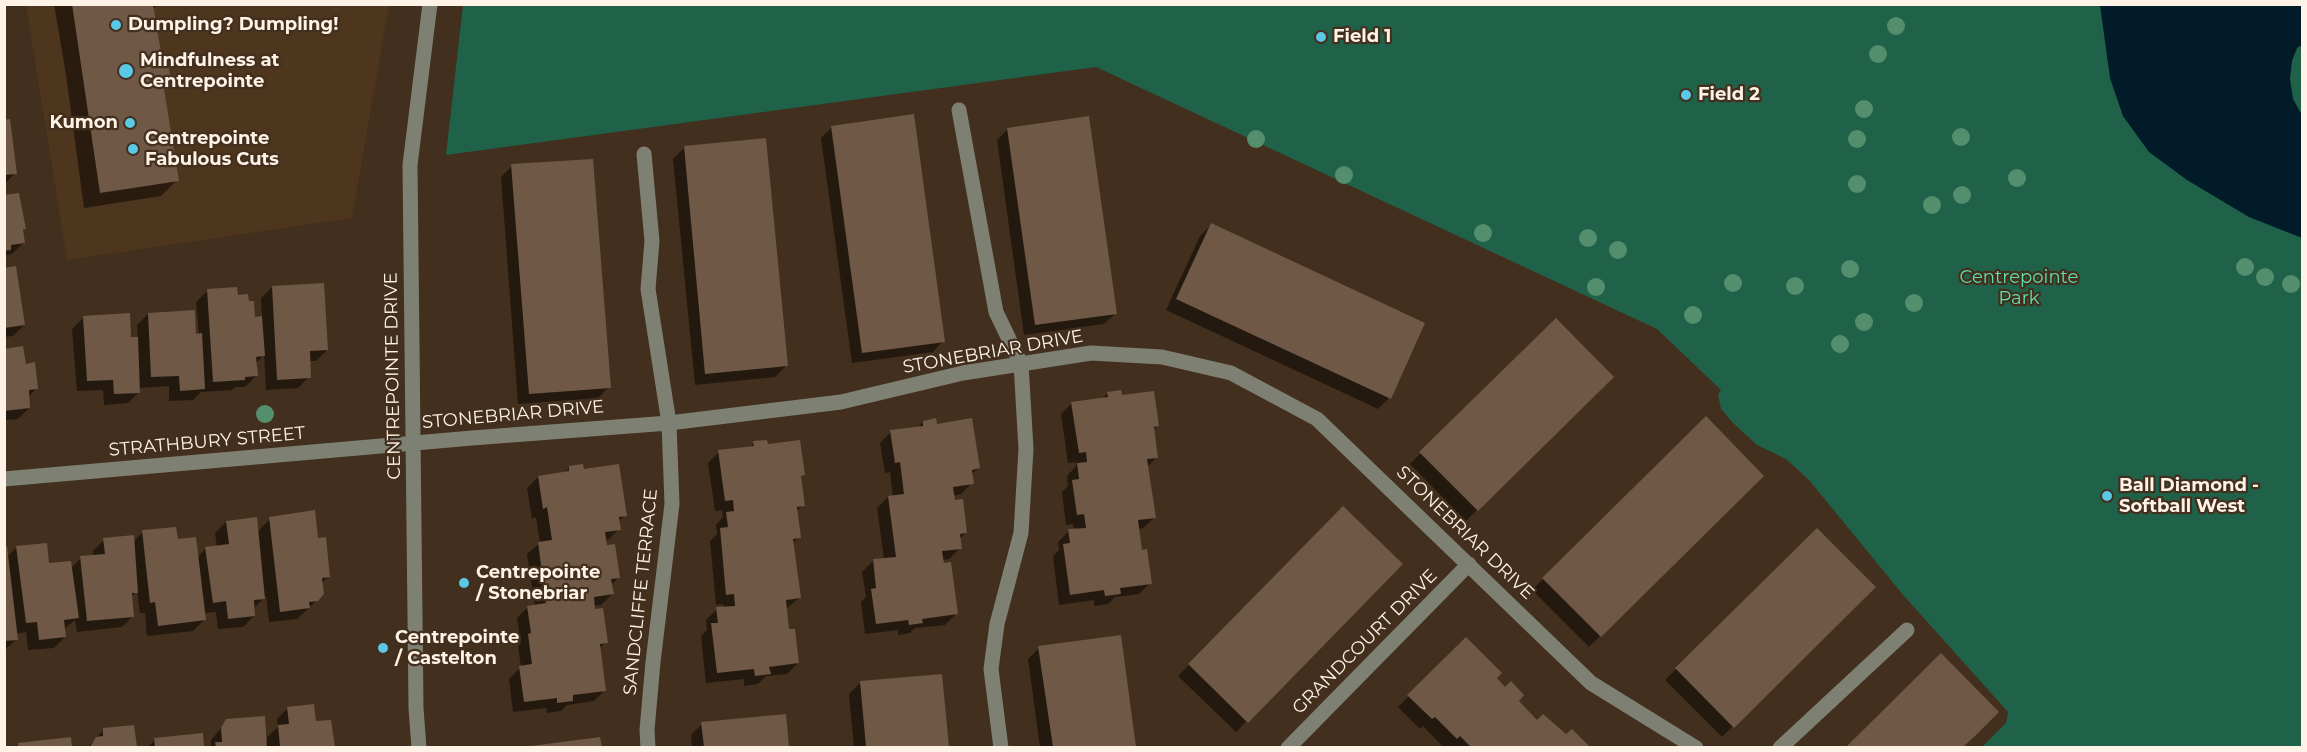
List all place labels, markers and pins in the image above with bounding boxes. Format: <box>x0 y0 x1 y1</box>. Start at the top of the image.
place label: Dumpling? Dumpling! <box>128 14 338 36</box>
marker: Dumpling? Dumpling! <box>109 18 123 32</box>
place label: Field 1 <box>1333 26 1391 48</box>
marker: Field 1 <box>1314 30 1328 44</box>
place label: Mindfulness at Centrepointe <box>140 50 279 92</box>
marker: Mindfulness at Centrepointe <box>117 62 135 80</box>
place label: Field 2 <box>1698 84 1760 106</box>
marker: Field 2 <box>1679 88 1693 102</box>
place label: Kumon <box>49 112 118 134</box>
marker: Kumon <box>123 116 137 130</box>
place label: Centrepointe Fabulous Cuts <box>145 128 279 170</box>
marker: Centrepointe Fabulous Cuts <box>126 142 140 156</box>
place label: Ball Diamond - Softball West <box>2119 475 2259 518</box>
marker: Ball Diamond - Softball West <box>2100 489 2114 503</box>
place label: Centrepointe / Stonebriar <box>476 562 600 604</box>
marker: Centrepointe / Stonebriar <box>457 576 471 590</box>
place label: Centrepointe / Castelton <box>395 627 519 670</box>
marker: Centrepointe / Castelton <box>376 641 390 655</box>

